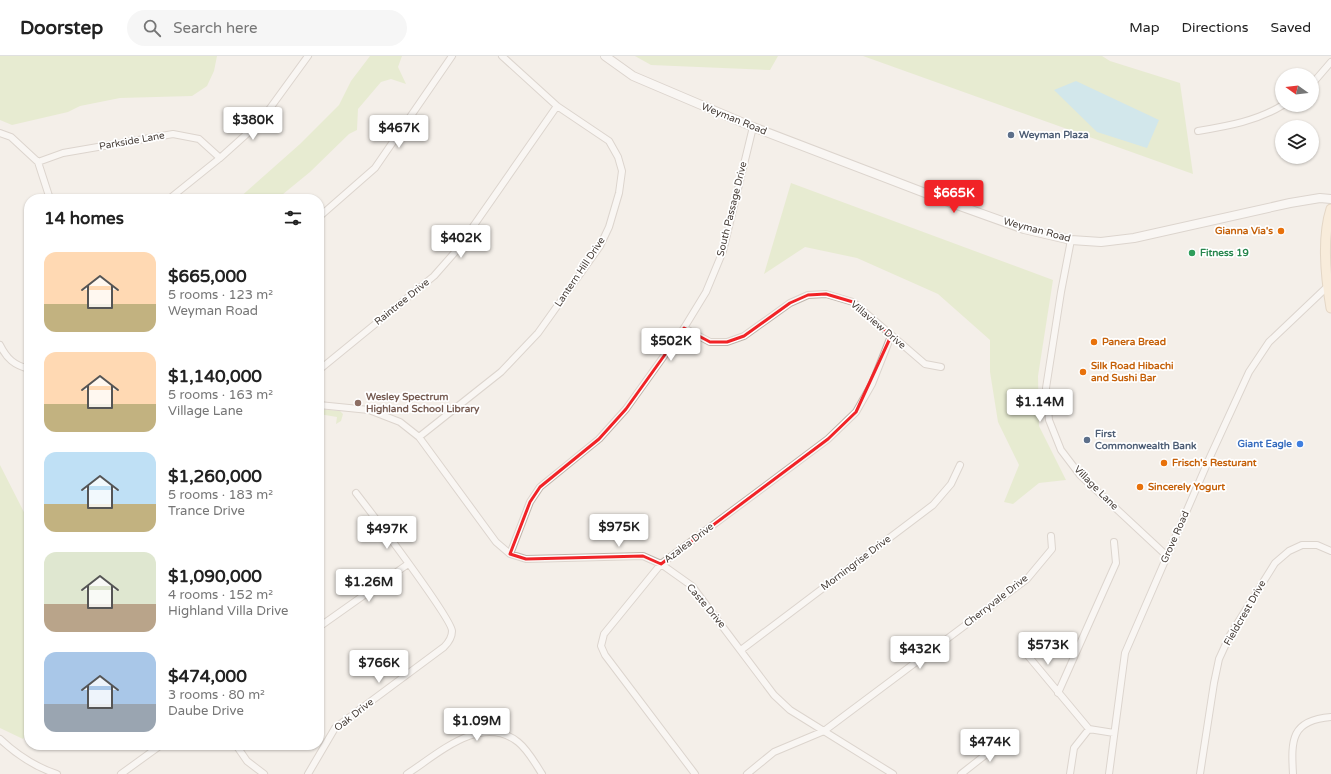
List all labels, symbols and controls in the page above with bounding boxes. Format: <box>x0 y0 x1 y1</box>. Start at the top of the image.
search box <box>127 10 407 46</box>
text: Doorstep <box>20 17 103 39</box>
icon: search <box>141 17 163 39</box>
text: Search here <box>173 19 258 37</box>
text: Map <box>1129 19 1160 36</box>
text: Directions <box>1182 19 1249 36</box>
text: Saved <box>1271 19 1311 36</box>
north arrow <box>1275 68 1319 112</box>
map controls <box>1275 68 1319 164</box>
street label: Weyman Road <box>700 100 768 138</box>
pin: $380K <box>225 107 281 141</box>
text: $380K <box>232 112 274 128</box>
pin: $467K <box>371 115 427 149</box>
text: $467K <box>378 120 420 136</box>
button: layers <box>1275 120 1319 164</box>
street label: Parkside Lane <box>98 129 166 153</box>
place label: Weyman Plaza <box>1019 129 1089 141</box>
marker: Weyman Plaza <box>1006 130 1016 140</box>
street label: South Passage Drive <box>714 160 750 258</box>
pin: $665K <box>926 180 982 214</box>
text: $665K <box>933 185 975 201</box>
icon: filters <box>282 207 304 229</box>
text: 14 homes <box>44 208 124 229</box>
street label: Weyman Road <box>1002 215 1072 245</box>
pin: $402K <box>433 225 489 259</box>
place label: Gianna Via's <box>1215 225 1273 237</box>
marker: Gianna Via's <box>1276 226 1286 236</box>
text: $402K <box>440 230 482 246</box>
street label: Lantern Hill Drive <box>552 235 608 309</box>
place label: Fitness 19 <box>1200 247 1249 259</box>
marker: Fitness 19 <box>1187 248 1197 258</box>
text: $665,000 <box>168 266 247 287</box>
icon: home <box>76 268 124 316</box>
street label: Raintree Drive <box>372 276 432 328</box>
text: 5 rooms · 123 m² <box>168 287 273 303</box>
street label: Villaview Drive <box>848 298 908 352</box>
text: Weyman Road <box>168 303 258 319</box>
pin: $502K <box>643 328 699 362</box>
text: $502K <box>650 333 692 349</box>
place label: Panera Bread <box>1102 336 1166 348</box>
marker: Panera Bread <box>1089 337 1099 347</box>
place label: Silk Road Hibachi and Sushi Bar <box>1091 360 1174 384</box>
text: $1,140,000 <box>168 366 262 387</box>
marker: Silk Road Hibachi and Sushi Bar <box>1078 367 1088 377</box>
icon: home <box>76 368 124 416</box>
text: 5 rooms · 163 m² <box>168 387 273 403</box>
pin: $1.14M <box>1007 389 1073 423</box>
place label: Wesley Spectrum Highland School Library <box>366 391 480 415</box>
text: $1.14M <box>1016 394 1064 410</box>
marker: Wesley Spectrum Highland School Library <box>353 398 363 408</box>
text: Village Lane <box>168 403 243 419</box>
place label: First Commonwealth Bank <box>1095 428 1197 452</box>
marker: First Commonwealth Bank <box>1082 435 1092 445</box>
place label: Giant Eagle <box>1238 438 1292 450</box>
marker: Giant Eagle <box>1295 439 1305 449</box>
place label: Frisch's Resturant <box>1172 457 1257 469</box>
marker: Frisch's Resturant <box>1159 458 1169 468</box>
street label: Village Lane <box>1071 463 1121 513</box>
text: $1,260,000 <box>168 466 262 487</box>
icon: home <box>76 468 124 516</box>
place label: Sincerely Yogurt <box>1148 481 1225 493</box>
marker: Sincerely Yogurt <box>1135 482 1145 492</box>
text: 5 rooms · 183 m² <box>168 487 273 503</box>
text: Trance Drive <box>168 503 245 519</box>
street label: Grove Road <box>1158 509 1192 565</box>
pin: $975K <box>591 514 647 548</box>
pin: $497K <box>359 516 415 550</box>
text: $975K <box>598 519 640 535</box>
street label: Azalea Drive <box>662 520 716 566</box>
text: $497K <box>366 521 408 537</box>
street label: Morningrise Drive <box>819 533 894 593</box>
text: $1,090,000 <box>168 566 262 587</box>
icon: home <box>76 568 124 616</box>
pin: $1.26M <box>336 569 402 603</box>
street label: Cherryvale Drive <box>962 572 1031 630</box>
text: $1.26M <box>345 574 393 590</box>
street label: Fieldcrest Drive <box>1221 578 1269 648</box>
street label: Caste Drive <box>684 581 728 631</box>
text: 4 rooms · 152 m² <box>168 587 273 603</box>
text: Highland Villa Drive <box>168 603 288 619</box>
pin: $573K <box>1020 632 1076 666</box>
pin: $432K <box>892 636 948 670</box>
text: $573K <box>1027 637 1069 653</box>
text: $432K <box>899 641 941 657</box>
pin: $766K <box>351 650 407 684</box>
text: $766K <box>358 655 400 671</box>
text: $474,000 <box>168 666 247 687</box>
icon: home <box>76 668 124 716</box>
text: 3 rooms · 80 m² <box>168 687 265 703</box>
street label: Oak Drive <box>332 696 376 734</box>
text: Daube Drive <box>168 703 244 719</box>
pin: $1.09M <box>444 708 510 742</box>
text: $1.09M <box>453 713 501 729</box>
pin: $474K <box>962 729 1018 763</box>
text: $474K <box>969 734 1011 750</box>

